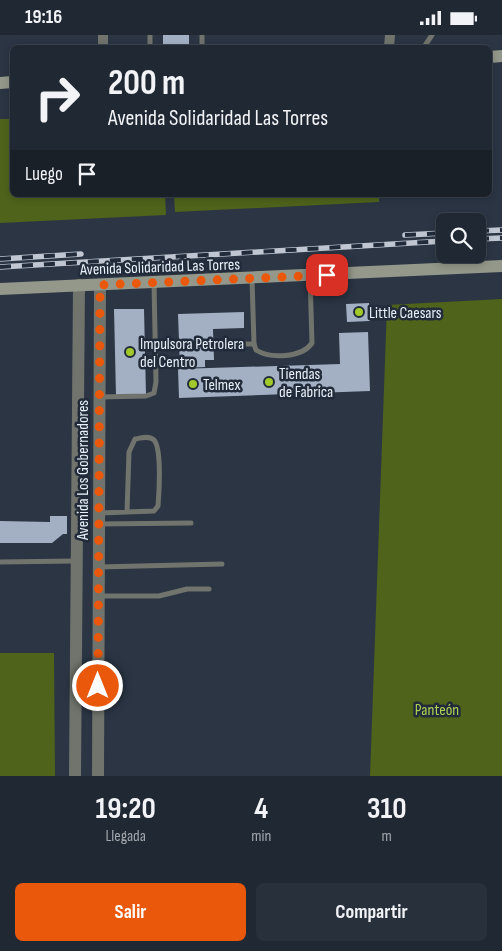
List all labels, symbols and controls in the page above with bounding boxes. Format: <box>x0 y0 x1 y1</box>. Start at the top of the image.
text: 19:16 <box>25 6 62 29</box>
text: 200 m <box>108 62 185 105</box>
icon: right <box>25 65 90 130</box>
text: Avenida Solidaridad Las Torres <box>108 105 328 132</box>
icon: arrive <box>73 160 101 188</box>
text: Luego <box>25 163 63 186</box>
map controls <box>436 213 486 263</box>
button: search <box>436 213 486 263</box>
pin <box>306 254 348 296</box>
street label: Avenida Solidaridad Las Torres <box>79 255 241 280</box>
icon: arrive <box>313 261 341 289</box>
place label: Little Caesars <box>369 304 442 323</box>
marker: Little Caesars <box>353 306 365 318</box>
place label: Impulsora Petrolera del Centro <box>140 335 244 372</box>
marker: Impulsora Petrolera del Centro <box>124 346 136 358</box>
place label: Tiendas de Fabrica <box>279 365 333 402</box>
place label: Telmex <box>203 376 240 395</box>
marker: Tiendas de Fabrica <box>263 376 275 388</box>
marker: Telmex <box>187 378 199 390</box>
street label: Avenida Los Gobernadores <box>74 400 93 541</box>
position arrow <box>71 659 123 711</box>
park label: Panteón <box>415 701 459 720</box>
text: 19:20 <box>96 791 156 827</box>
text: 4 <box>254 791 268 827</box>
text: 310 <box>367 791 406 827</box>
text: Llegada <box>105 827 146 846</box>
text: min <box>251 827 271 846</box>
text: m <box>382 827 392 846</box>
button: Salir <box>15 883 246 941</box>
button: Compartir <box>256 883 487 941</box>

